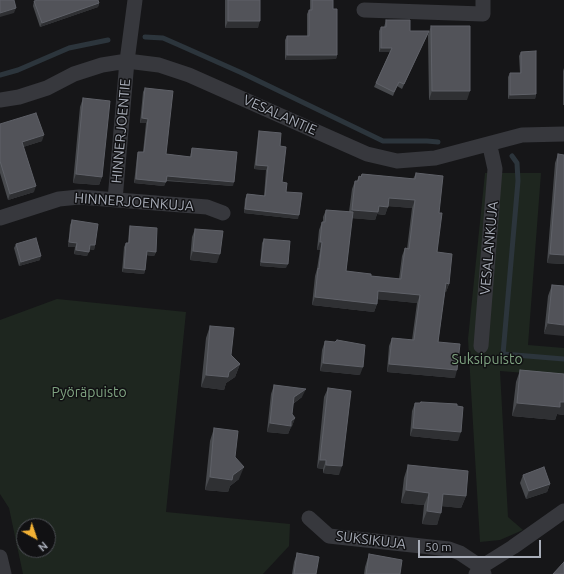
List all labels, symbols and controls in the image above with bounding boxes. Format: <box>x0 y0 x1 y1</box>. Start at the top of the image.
street label: HINNERJOENTIE <box>108 78 134 184</box>
street label: VESALANTIE <box>240 91 320 139</box>
street label: HINNERJOENKUJA <box>74 189 194 215</box>
street label: VESALANKUJA <box>477 201 501 295</box>
park label: Suksipuisto <box>451 351 523 367</box>
park label: Pyöräpuisto <box>51 384 127 400</box>
north arrow <box>16 518 56 558</box>
street label: SUKSIKUJA <box>335 527 407 553</box>
scale bar <box>420 532 543 558</box>
text: N <box>36 539 50 554</box>
text: 50 m <box>425 540 452 553</box>

